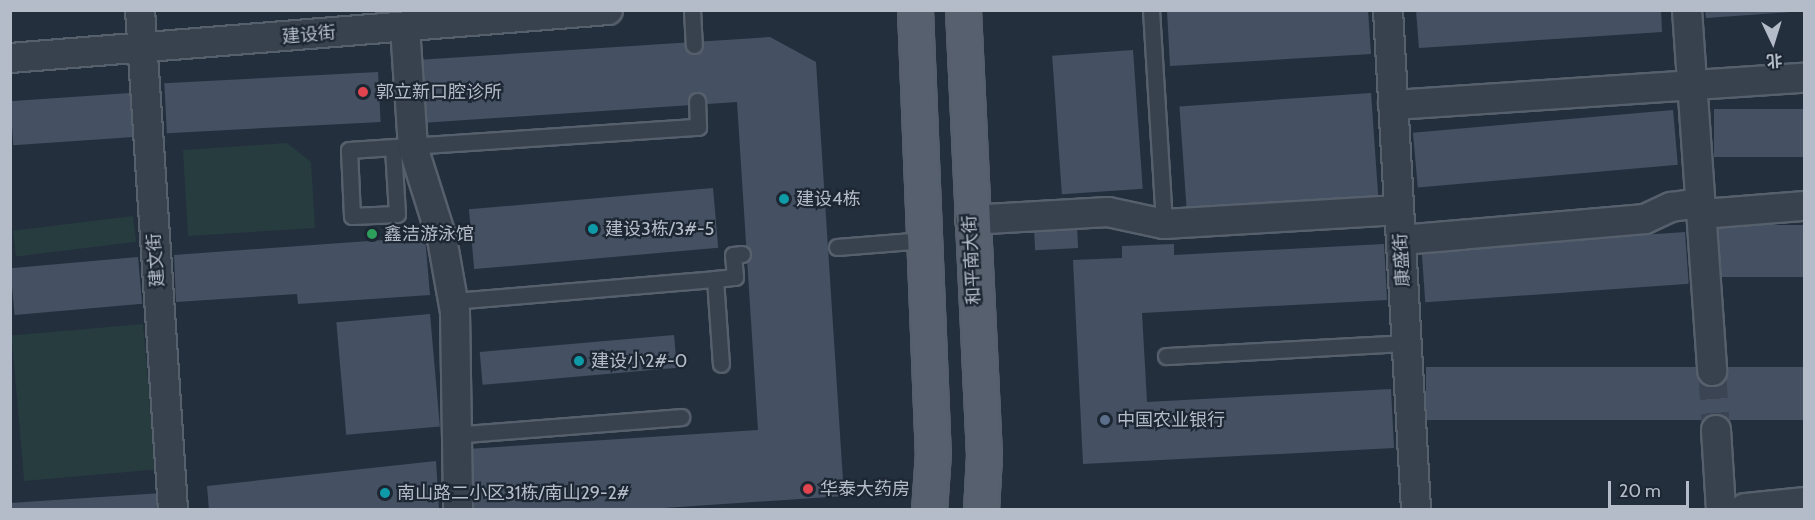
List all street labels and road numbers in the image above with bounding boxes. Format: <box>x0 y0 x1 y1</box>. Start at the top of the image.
street label: 建设街 <box>281 22 337 48</box>
street label: 和平南大街 <box>959 214 985 306</box>
street label: 建文街 <box>143 232 169 288</box>
street label: 康盛街 <box>1390 232 1414 288</box>

